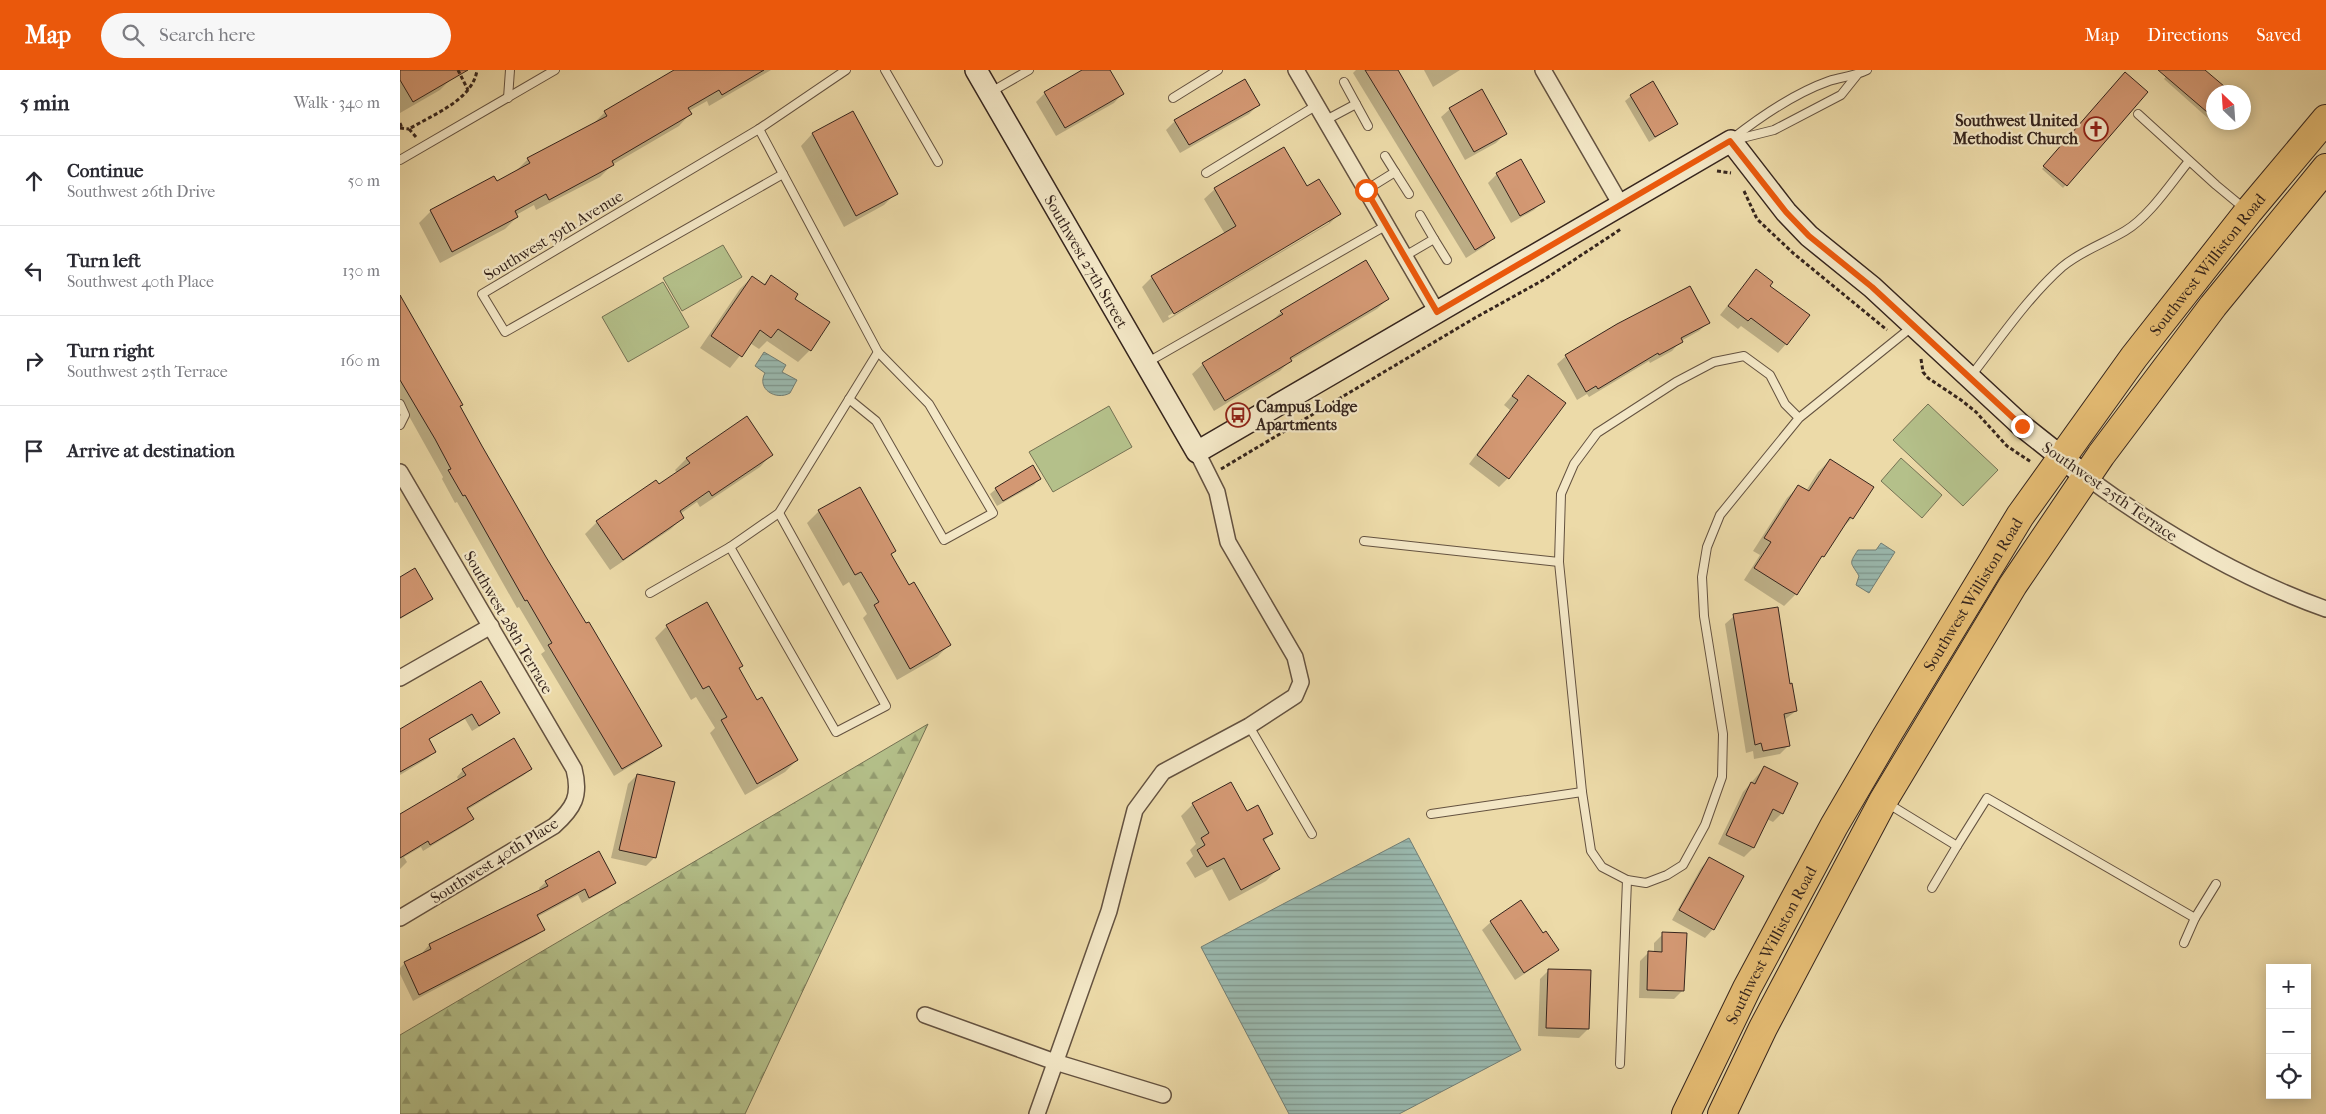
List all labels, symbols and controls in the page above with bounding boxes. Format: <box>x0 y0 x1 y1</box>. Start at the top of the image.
search box <box>101 13 451 58</box>
text: Map <box>25 21 71 49</box>
icon: search <box>119 21 147 49</box>
text: Search here <box>159 24 255 46</box>
text: Map <box>2085 25 2119 46</box>
text: Directions <box>2147 25 2228 46</box>
text: Saved <box>2256 25 2301 46</box>
north arrow <box>2206 85 2251 130</box>
text: 5 min <box>20 91 69 115</box>
text: Walk · 340 m <box>294 93 380 112</box>
place label: Southwest United Methodist Church <box>1952 111 2079 148</box>
church icon: Southwest United Methodist Church <box>2083 116 2109 142</box>
text: Continue <box>67 160 143 182</box>
icon: ahead <box>20 167 48 195</box>
text: 50 m <box>348 171 380 190</box>
route start <box>1355 179 1378 202</box>
text: Southwest 26th Drive <box>67 182 215 201</box>
street label: Southwest 39th Avenue <box>480 186 626 284</box>
street label: Southwest Williston Road <box>2145 189 2270 340</box>
street label: Southwest 27th Street <box>1040 192 1132 332</box>
text: Turn left <box>67 250 141 272</box>
icon: left <box>20 257 48 285</box>
text: 130 m <box>342 261 380 280</box>
text: Southwest 40th Place <box>67 272 214 291</box>
text: Turn right <box>67 340 154 362</box>
icon: right <box>20 347 48 375</box>
text: 160 m <box>340 351 380 370</box>
text: Southwest 25th Terrace <box>67 362 228 381</box>
place label: Campus Lodge Apartments <box>1255 397 1358 435</box>
bus stop icon: Campus Lodge Apartments <box>1225 402 1251 428</box>
route end <box>2011 415 2034 438</box>
icon: arrive <box>20 437 48 465</box>
street label: Southwest 25th Terrace <box>2038 438 2181 545</box>
text: Arrive at destination <box>67 440 235 462</box>
street label: Southwest Williston Road <box>1919 514 2027 675</box>
street label: Southwest 28th Terrace <box>460 547 557 697</box>
street label: Southwest 40th Place <box>427 813 562 907</box>
street label: Southwest Williston Road <box>1722 863 1821 1028</box>
map controls <box>2266 964 2311 1099</box>
button: + <box>2266 964 2311 1009</box>
button: − <box>2266 1009 2311 1054</box>
button: locate <box>2266 1054 2311 1099</box>

